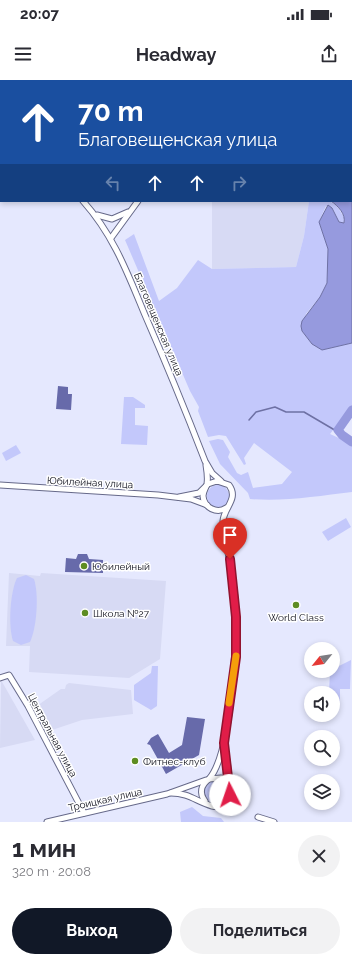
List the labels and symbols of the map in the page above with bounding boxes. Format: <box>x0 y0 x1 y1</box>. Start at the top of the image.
street label: Благовещенская улица <box>132 271 185 377</box>
street label: Юбилейная улица <box>47 475 133 490</box>
pin <box>213 518 247 559</box>
marker: Юбилейный <box>79 561 89 571</box>
place label: Юбилейный <box>92 561 150 572</box>
marker: World Class <box>291 600 301 610</box>
marker: Школа №27 <box>80 608 90 618</box>
place label: Школа №27 <box>93 608 150 619</box>
place label: World Class <box>268 612 324 623</box>
north arrow <box>304 642 340 678</box>
street label: Центральная улица <box>26 692 79 779</box>
marker: Фитнес-клуб <box>130 756 140 766</box>
place label: Фитнес-клуб <box>143 756 206 767</box>
position arrow <box>209 774 251 816</box>
street label: Троицкая улица <box>67 786 143 813</box>

